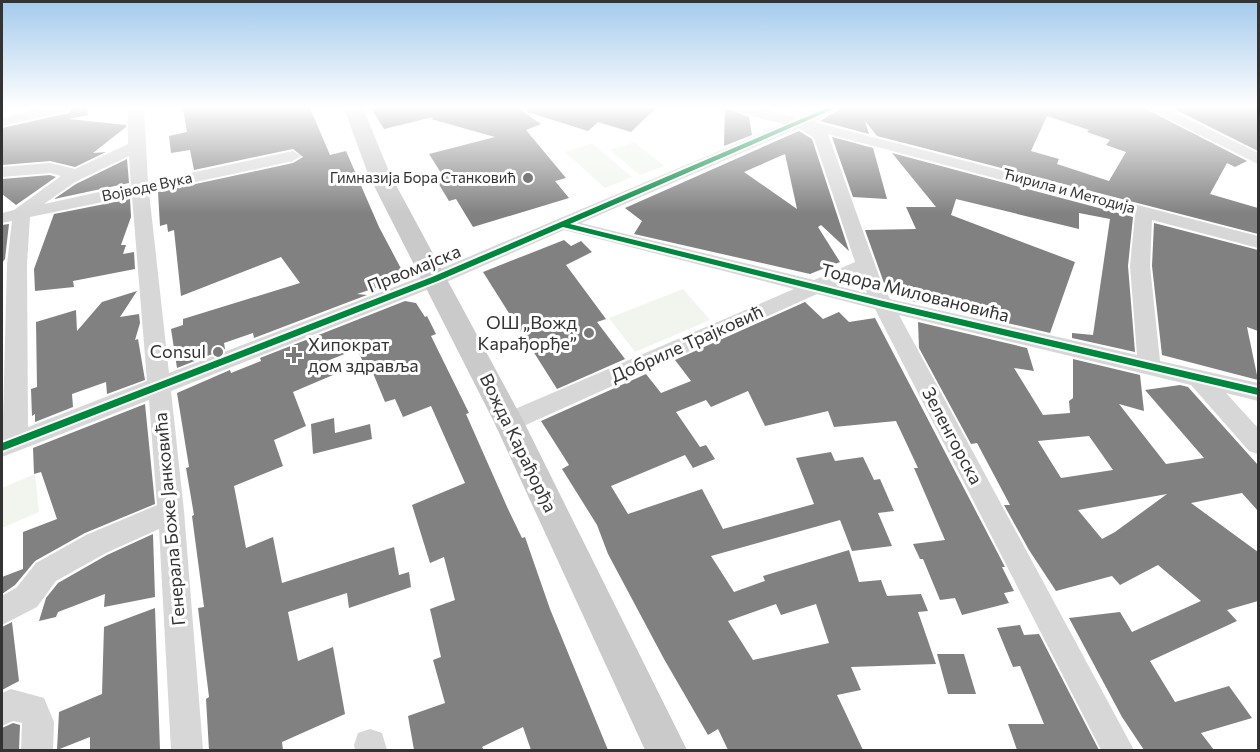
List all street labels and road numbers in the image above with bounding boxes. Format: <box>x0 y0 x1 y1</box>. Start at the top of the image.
street label: Ћирила и Методија <box>1001 164 1138 216</box>
street label: Војводе Вука <box>100 168 194 204</box>
street label: Првомајска <box>364 239 464 297</box>
street label: Тодора Миловановића <box>819 258 1012 326</box>
street label: Добриле Трајковић <box>607 300 766 387</box>
street label: Вожда Карађорђа <box>476 370 562 516</box>
street label: Зеленгорска <box>918 383 988 488</box>
street label: Генерала Боже Јанковића <box>149 412 189 627</box>

